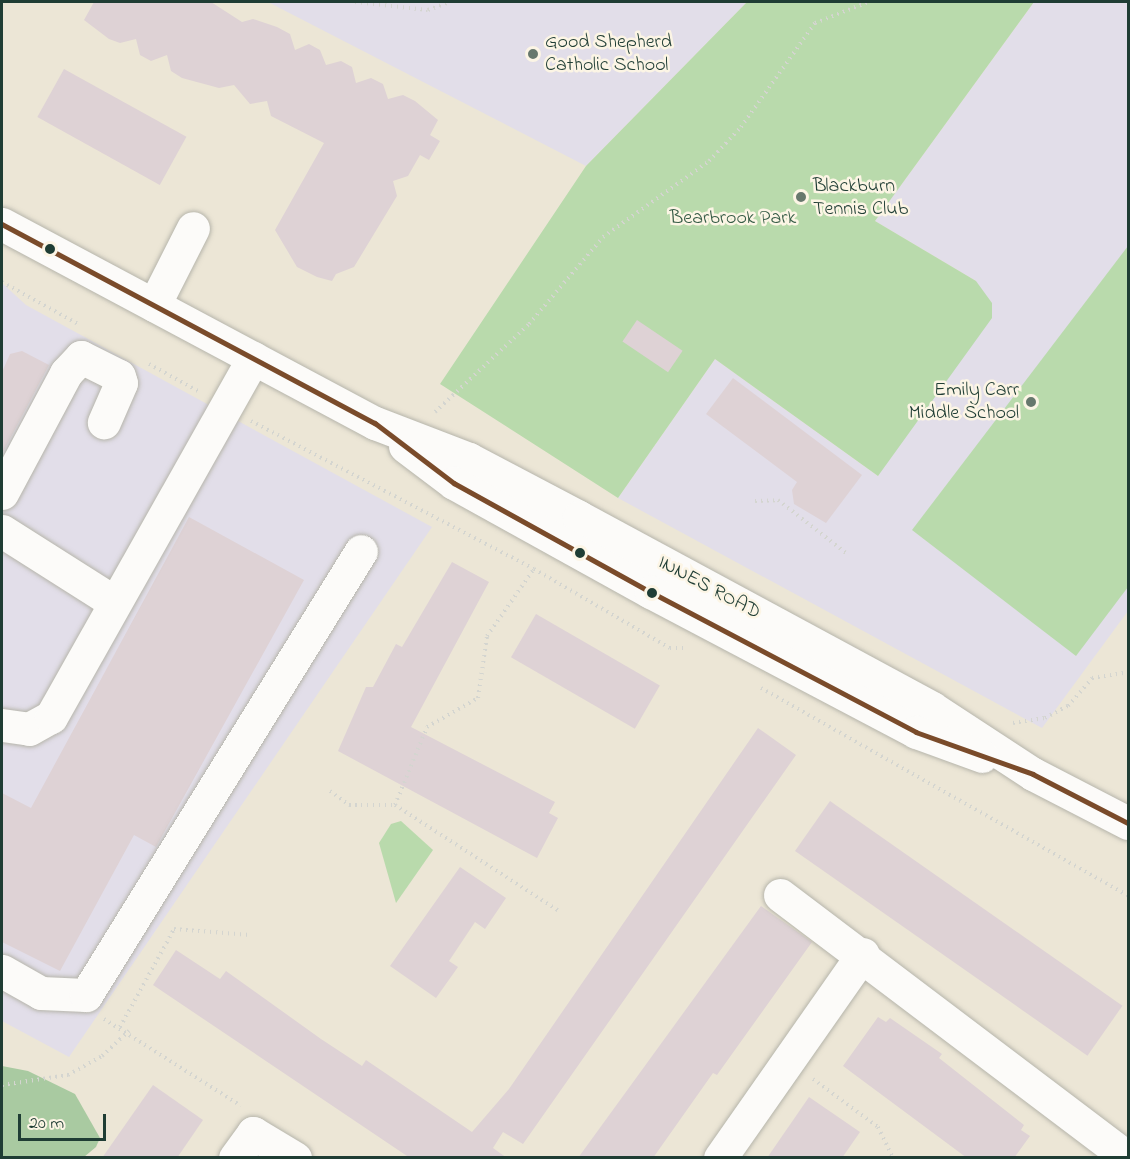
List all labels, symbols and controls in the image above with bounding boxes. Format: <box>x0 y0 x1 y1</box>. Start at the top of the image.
place label: Good Shepherd Catholic School <box>545 30 672 77</box>
marker: Good Shepherd Catholic School <box>526 47 540 61</box>
place label: Blackburn Tennis Club <box>813 174 908 221</box>
marker: Blackburn Tennis Club <box>794 190 808 204</box>
park label: Bearbrook Park <box>670 206 796 230</box>
unlabelled marker <box>44 243 56 255</box>
place label: Emily Carr Middle School <box>909 378 1019 425</box>
marker: Emily Carr Middle School <box>1024 395 1038 409</box>
unlabelled marker <box>574 547 586 559</box>
street label: INNES ROAD <box>653 551 765 625</box>
unlabelled marker <box>646 587 658 599</box>
scale bar <box>21 1102 110 1140</box>
text: 20 m <box>29 1111 64 1137</box>

